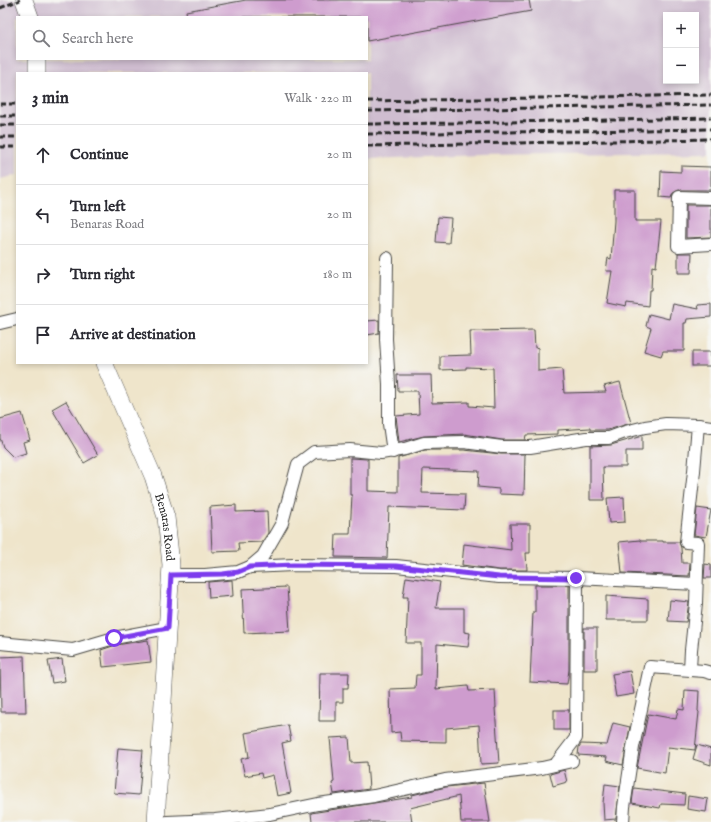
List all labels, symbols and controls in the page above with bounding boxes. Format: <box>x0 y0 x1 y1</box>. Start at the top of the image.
map controls <box>663 12 699 84</box>
button: + <box>663 12 699 48</box>
search box <box>16 16 368 60</box>
icon: search <box>30 27 52 49</box>
text: Search here <box>62 29 133 48</box>
button: − <box>663 48 699 84</box>
text: 3 min <box>32 88 69 109</box>
text: Walk · 220 m <box>284 90 352 107</box>
icon: ahead <box>32 144 54 166</box>
text: Continue <box>70 145 128 164</box>
text: 20 m <box>327 146 352 163</box>
text: Turn left <box>70 197 126 216</box>
icon: left <box>32 204 54 226</box>
text: 20 m <box>327 206 352 223</box>
text: Benaras Road <box>70 216 144 233</box>
icon: right <box>32 264 54 286</box>
text: Turn right <box>70 265 135 284</box>
text: 180 m <box>323 266 352 283</box>
icon: arrive <box>32 324 54 346</box>
text: Arrive at destination <box>70 325 196 344</box>
street label: Benaras Road <box>151 492 178 562</box>
route end <box>567 569 585 587</box>
route start <box>105 629 123 647</box>

